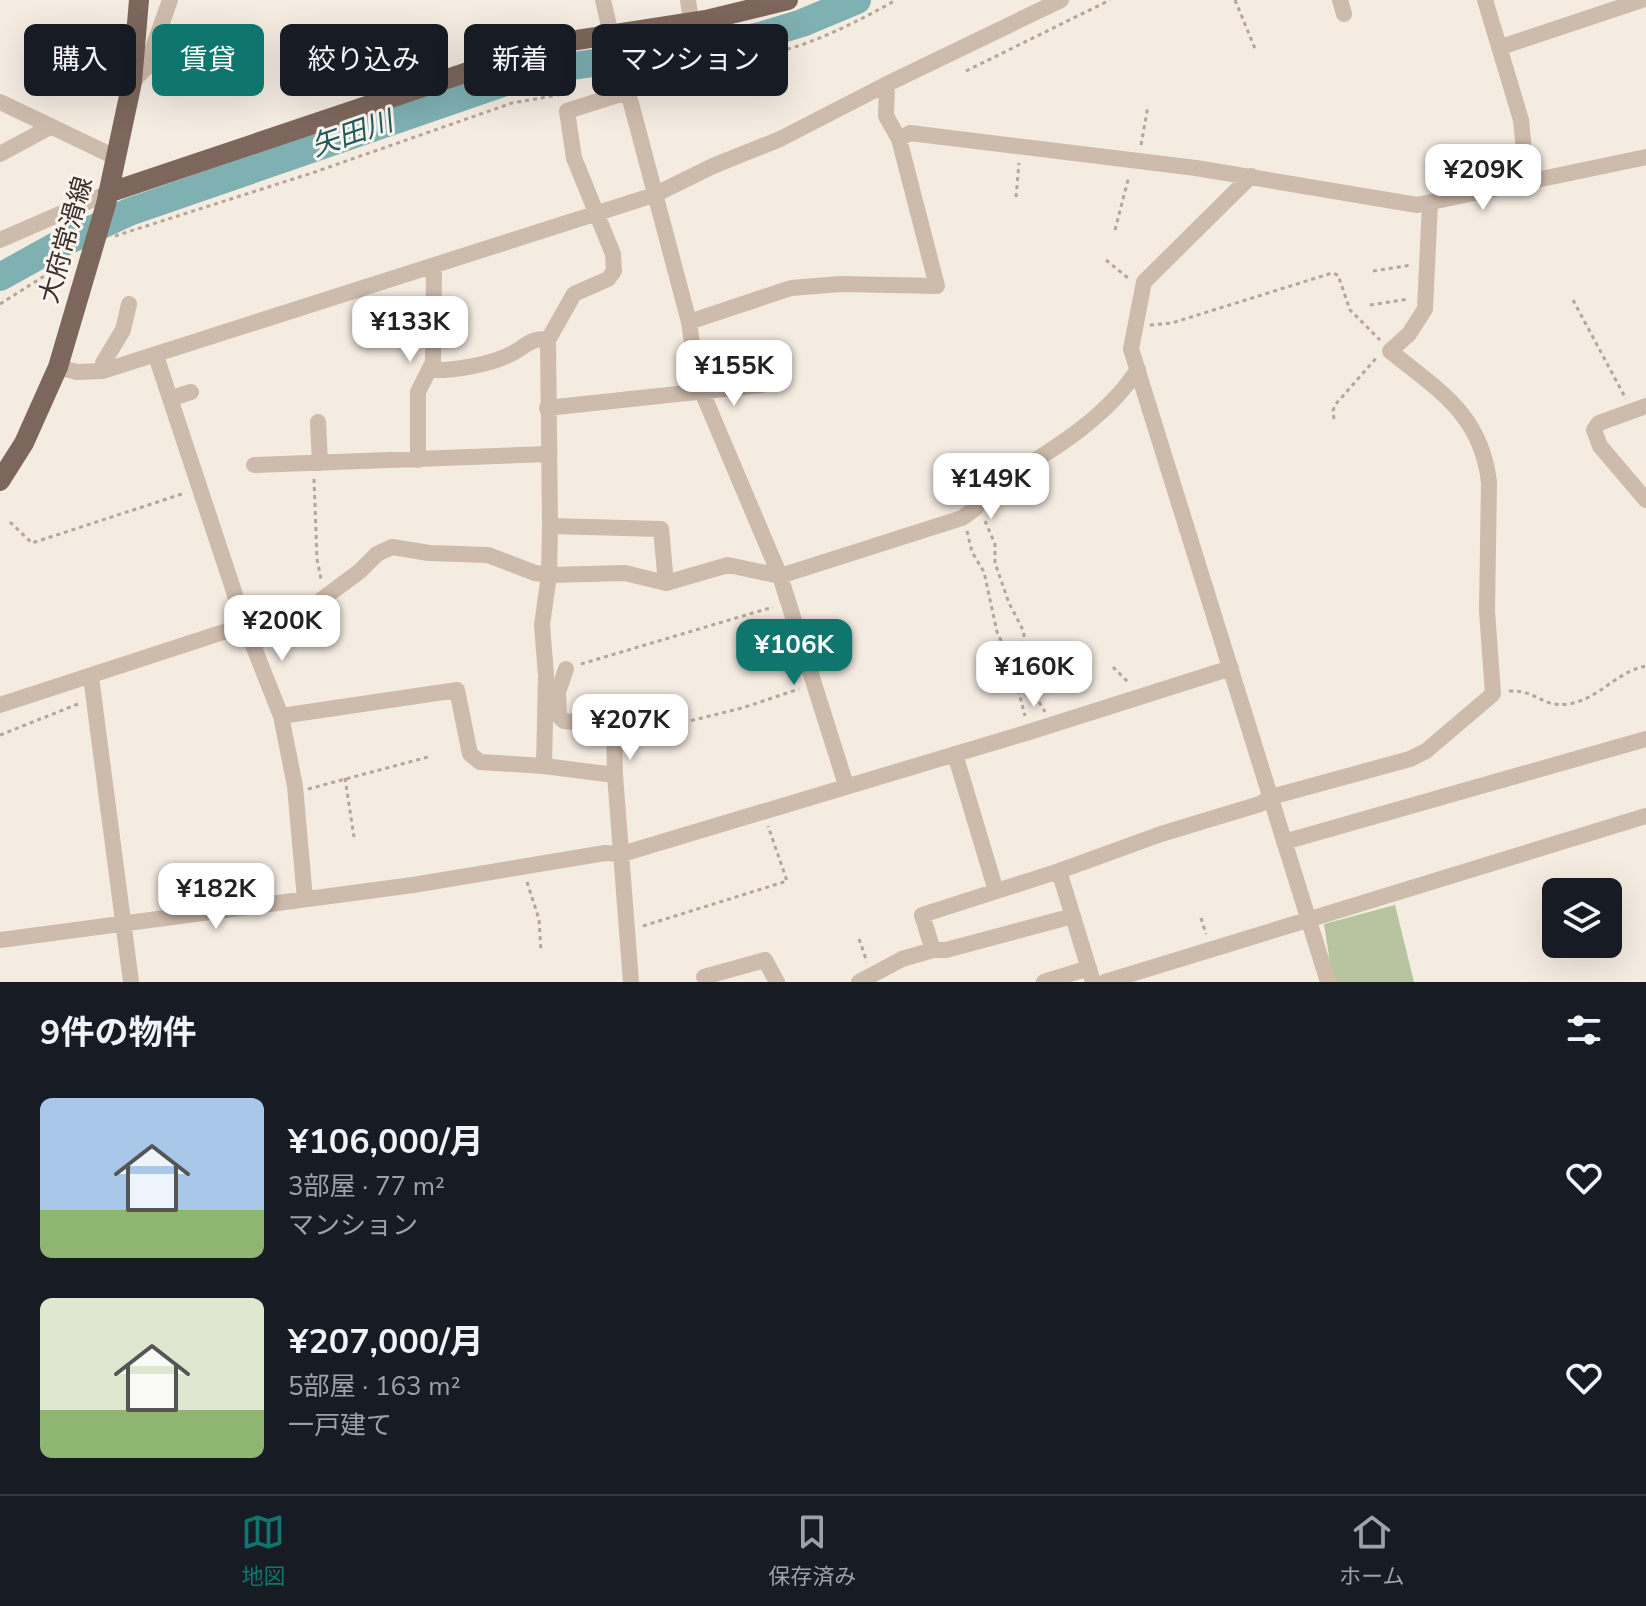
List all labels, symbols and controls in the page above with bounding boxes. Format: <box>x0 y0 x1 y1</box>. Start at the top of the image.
chip: 購入 <box>24 24 136 96</box>
chip: 賃貸 <box>152 24 264 96</box>
chip: 絞り込み <box>280 24 448 96</box>
chip: 新着 <box>464 24 576 96</box>
chip: マンション <box>592 24 788 96</box>
water label: 矢田川 <box>306 101 401 166</box>
pin: ¥209K <box>1427 144 1539 212</box>
text: ¥209K <box>1443 152 1523 187</box>
street label: 大府常滑線 <box>31 173 101 307</box>
pin: ¥133K <box>354 296 466 364</box>
text: ¥133K <box>370 304 450 339</box>
pin: ¥155K <box>678 340 790 408</box>
text: ¥155K <box>694 348 774 383</box>
pin: ¥149K <box>935 453 1047 521</box>
text: ¥149K <box>951 461 1031 496</box>
pin: ¥200K <box>226 595 338 663</box>
text: ¥200K <box>242 603 322 638</box>
pin: ¥106K <box>738 619 850 687</box>
text: ¥106K <box>754 627 834 662</box>
pin: ¥160K <box>978 641 1090 709</box>
text: ¥160K <box>994 649 1074 684</box>
pin: ¥207K <box>574 694 686 762</box>
text: ¥207K <box>590 702 670 737</box>
pin: ¥182K <box>160 863 272 931</box>
text: ¥182K <box>176 871 256 906</box>
map controls <box>1542 878 1622 958</box>
button: layers <box>1542 878 1622 958</box>
icon: filters <box>1562 1008 1606 1052</box>
text: 9件の物件 <box>40 1010 196 1056</box>
text: ¥106,000/月 <box>288 1119 484 1165</box>
icon: home <box>104 1130 200 1226</box>
icon: heart <box>1562 1156 1606 1200</box>
text: 3部屋 · 77 m² <box>288 1169 445 1204</box>
text: マンション <box>288 1208 418 1243</box>
text: ¥207,000/月 <box>288 1319 484 1365</box>
icon: home <box>104 1330 200 1426</box>
icon: heart <box>1562 1356 1606 1400</box>
text: 5部屋 · 163 m² <box>288 1369 461 1404</box>
text: 一戸建て <box>288 1408 392 1443</box>
tab: 地図 <box>241 1510 285 1592</box>
tab: 保存済み <box>768 1510 856 1592</box>
tab: ホーム <box>1339 1510 1405 1592</box>

